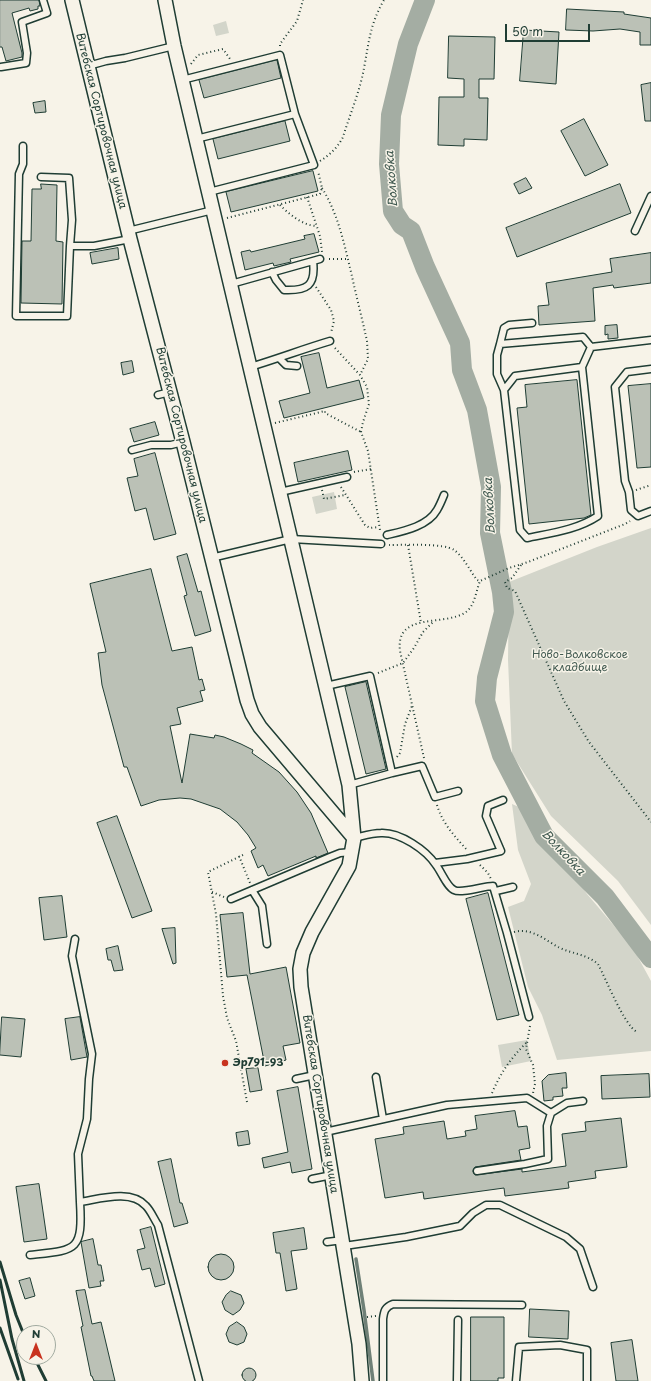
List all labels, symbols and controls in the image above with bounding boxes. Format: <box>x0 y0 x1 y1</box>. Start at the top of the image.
scale bar <box>507 16 592 42</box>
text: 50 m <box>512 22 543 40</box>
street label: Витебская Сортировочная улица <box>73 32 129 210</box>
water label: Волковка <box>383 150 401 208</box>
street label: Витебская Сортировочная улица <box>153 346 209 524</box>
water label: Волковка <box>481 477 499 535</box>
park label: Ново-Волковское кладбище <box>532 648 628 674</box>
water label: Волковка <box>538 827 588 879</box>
street label: Витебская Сортировочная улица <box>299 1014 341 1194</box>
place label: Эр791-93 <box>233 1056 283 1070</box>
marker: Эр791-93 <box>220 1058 230 1068</box>
north arrow <box>16 1325 56 1365</box>
text: N <box>32 1325 40 1342</box>

